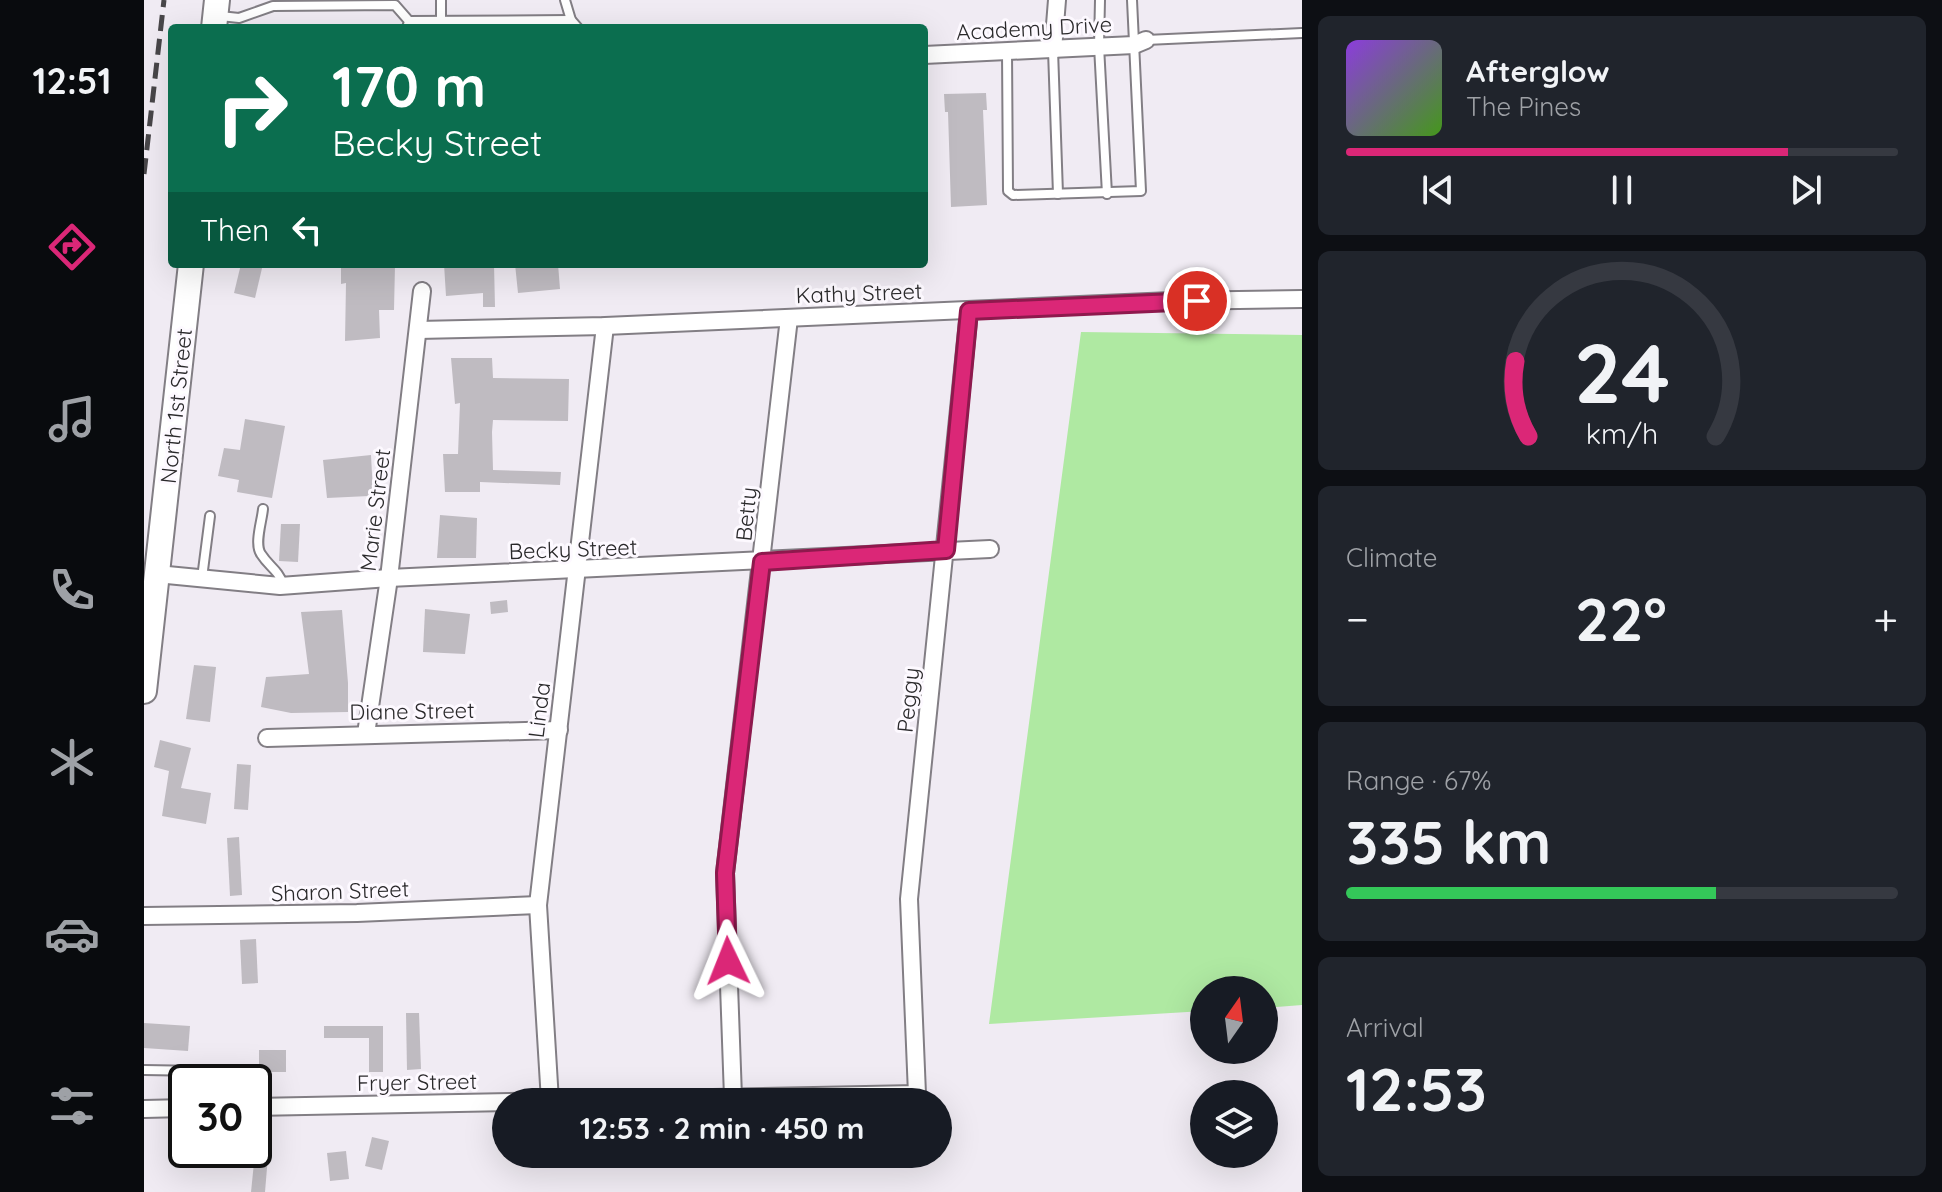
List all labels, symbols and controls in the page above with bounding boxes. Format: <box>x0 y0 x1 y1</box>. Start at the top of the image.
street label: Academy Drive <box>955 10 1113 46</box>
text: 170 m <box>332 51 486 121</box>
text: Afterglow <box>1466 52 1609 90</box>
icon: right <box>200 56 304 160</box>
text: 12:51 <box>32 58 112 103</box>
text: The Pines <box>1466 90 1581 123</box>
text: Becky Street <box>332 120 542 165</box>
icon: previous <box>1416 168 1460 212</box>
icon: pause <box>1600 168 1644 212</box>
icon: next <box>1784 168 1828 212</box>
icon: left <box>285 208 329 252</box>
text: Then <box>200 211 269 249</box>
icon: directions <box>44 219 100 275</box>
pin <box>1163 267 1231 335</box>
street label: Kathy Street <box>795 277 923 309</box>
icon: arrive <box>1175 279 1219 323</box>
text: 24 <box>1574 319 1670 423</box>
street label: North 1st Street <box>154 327 198 485</box>
icon: music <box>44 391 100 447</box>
text: km/h <box>1586 415 1658 451</box>
street label: Marie Street <box>354 447 396 573</box>
street label: Betty <box>729 486 763 542</box>
street label: Becky Street <box>508 533 638 565</box>
text: Climate <box>1346 541 1437 574</box>
icon: phone <box>44 562 100 618</box>
text: 22° <box>1575 581 1667 656</box>
text: − <box>1346 591 1369 646</box>
text: + <box>1873 591 1898 646</box>
street label: Peggy <box>891 666 925 734</box>
street label: Linda <box>522 681 556 739</box>
street label: Diane Street <box>349 696 475 726</box>
icon: climate <box>44 734 100 790</box>
text: Range · 67% <box>1346 764 1491 797</box>
text: 335 km <box>1346 804 1551 879</box>
street label: Sharon Street <box>270 875 410 907</box>
icon: car <box>44 906 100 962</box>
position arrow <box>686 919 770 1003</box>
north arrow <box>1190 976 1278 1064</box>
map controls <box>1190 976 1278 1168</box>
text: Arrival <box>1346 1011 1424 1044</box>
text: 12:53 <box>1346 1051 1487 1126</box>
speed limit sign: 30 <box>168 1064 272 1168</box>
street label: Fryer Street <box>357 1067 477 1097</box>
icon: filters <box>44 1078 100 1134</box>
button: layers <box>1190 1080 1278 1168</box>
text: 12:53 · 2 min · 450 m <box>580 1109 864 1147</box>

